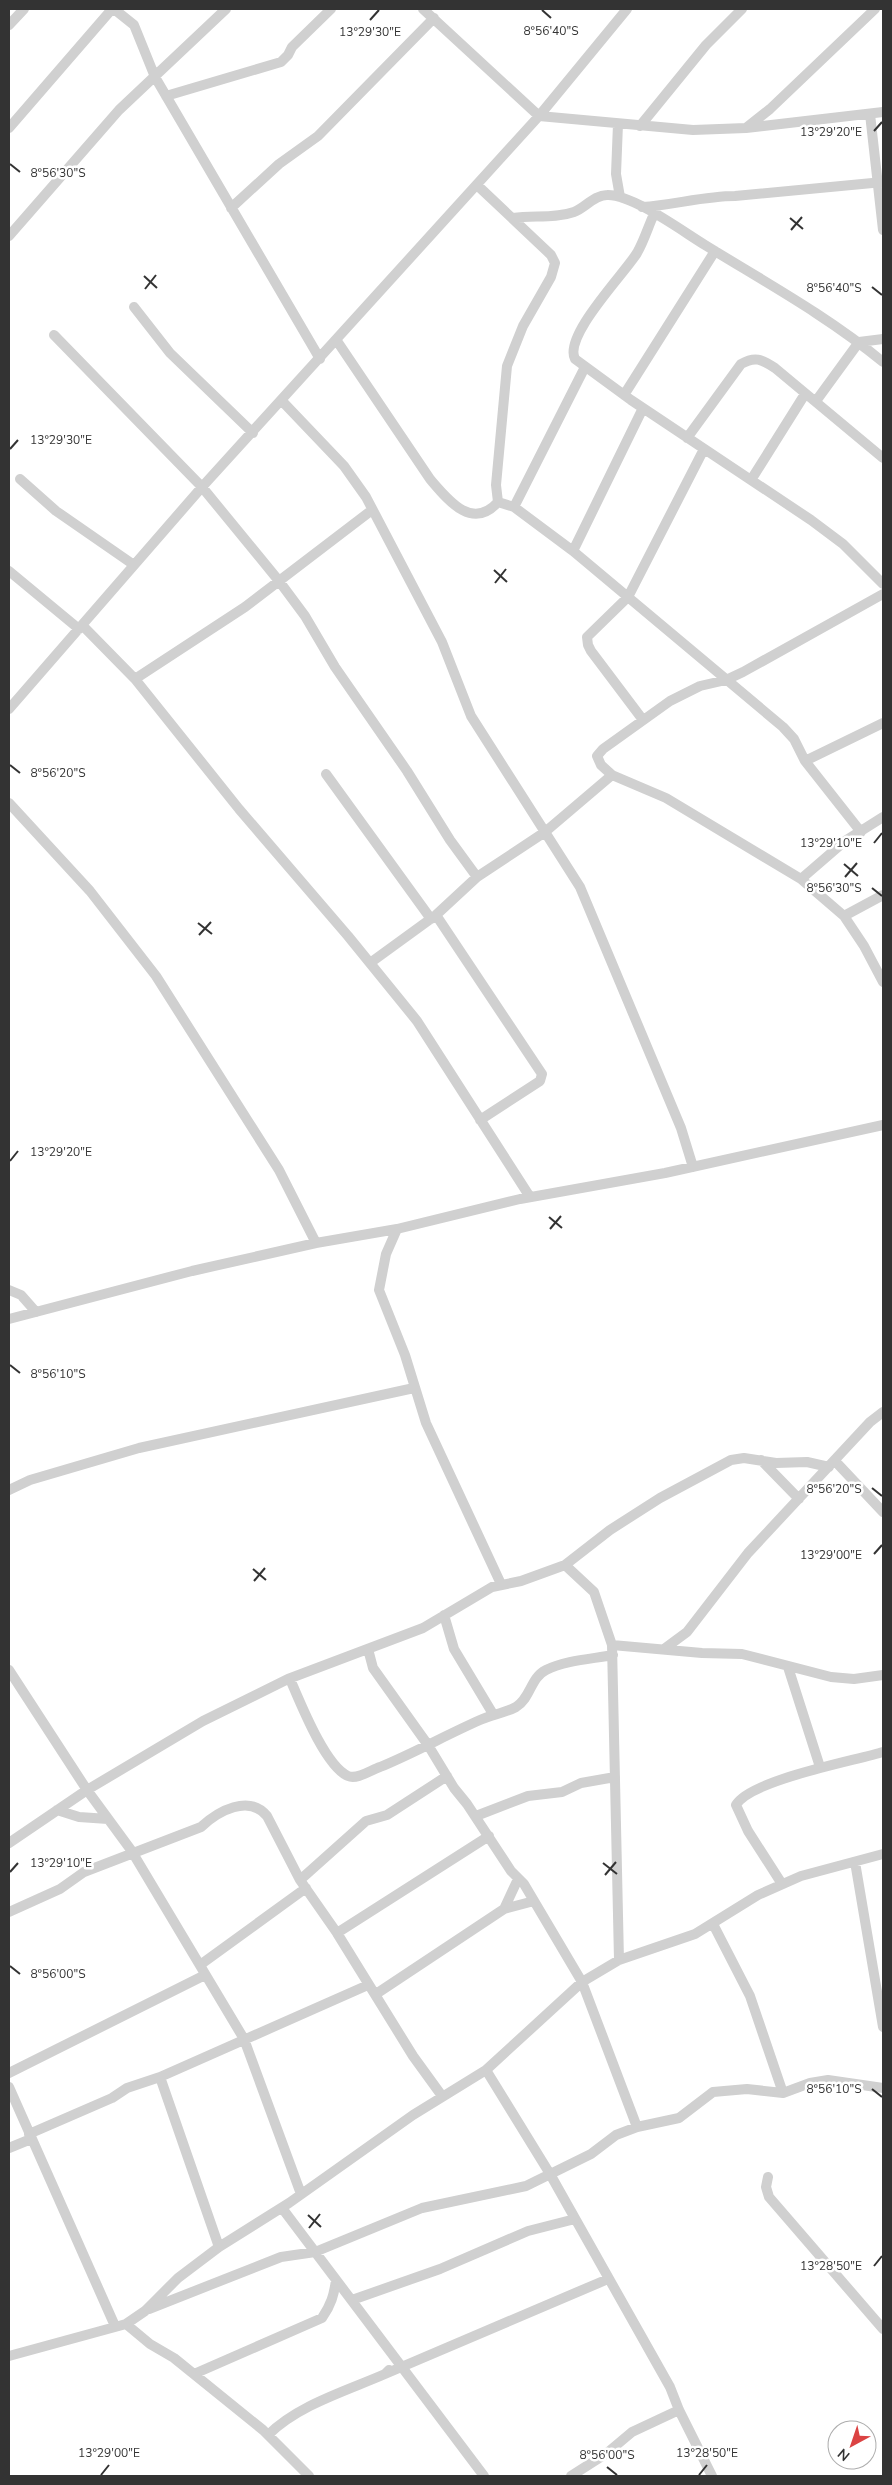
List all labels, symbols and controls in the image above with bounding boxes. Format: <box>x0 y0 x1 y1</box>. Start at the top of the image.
text: 8°56'40"S <box>523 23 579 39</box>
text: 13°29'30"E <box>339 24 401 40</box>
text: 13°29'20"E <box>800 124 862 140</box>
text: 8°56'30"S <box>30 165 86 181</box>
text: 8°56'40"S <box>806 280 862 296</box>
text: 13°29'30"E <box>30 432 92 448</box>
text: 8°56'20"S <box>30 765 86 781</box>
text: 13°29'10"E <box>800 835 862 851</box>
text: 8°56'30"S <box>806 880 862 896</box>
text: 13°29'20"E <box>30 1144 92 1160</box>
text: 8°56'10"S <box>30 1366 86 1382</box>
text: 8°56'20"S <box>806 1481 862 1497</box>
text: 13°29'00"E <box>800 1547 862 1563</box>
text: 13°29'10"E <box>30 1855 92 1871</box>
text: 8°56'00"S <box>30 1966 86 1982</box>
text: 8°56'10"S <box>806 2081 862 2097</box>
text: 13°28'50"E <box>800 2258 862 2274</box>
north arrow <box>827 2420 877 2470</box>
text: N <box>834 2444 854 2465</box>
text: 13°29'00"E <box>78 2445 140 2461</box>
text: 13°28'50"E <box>676 2445 738 2461</box>
text: 8°56'00"S <box>579 2447 635 2463</box>

